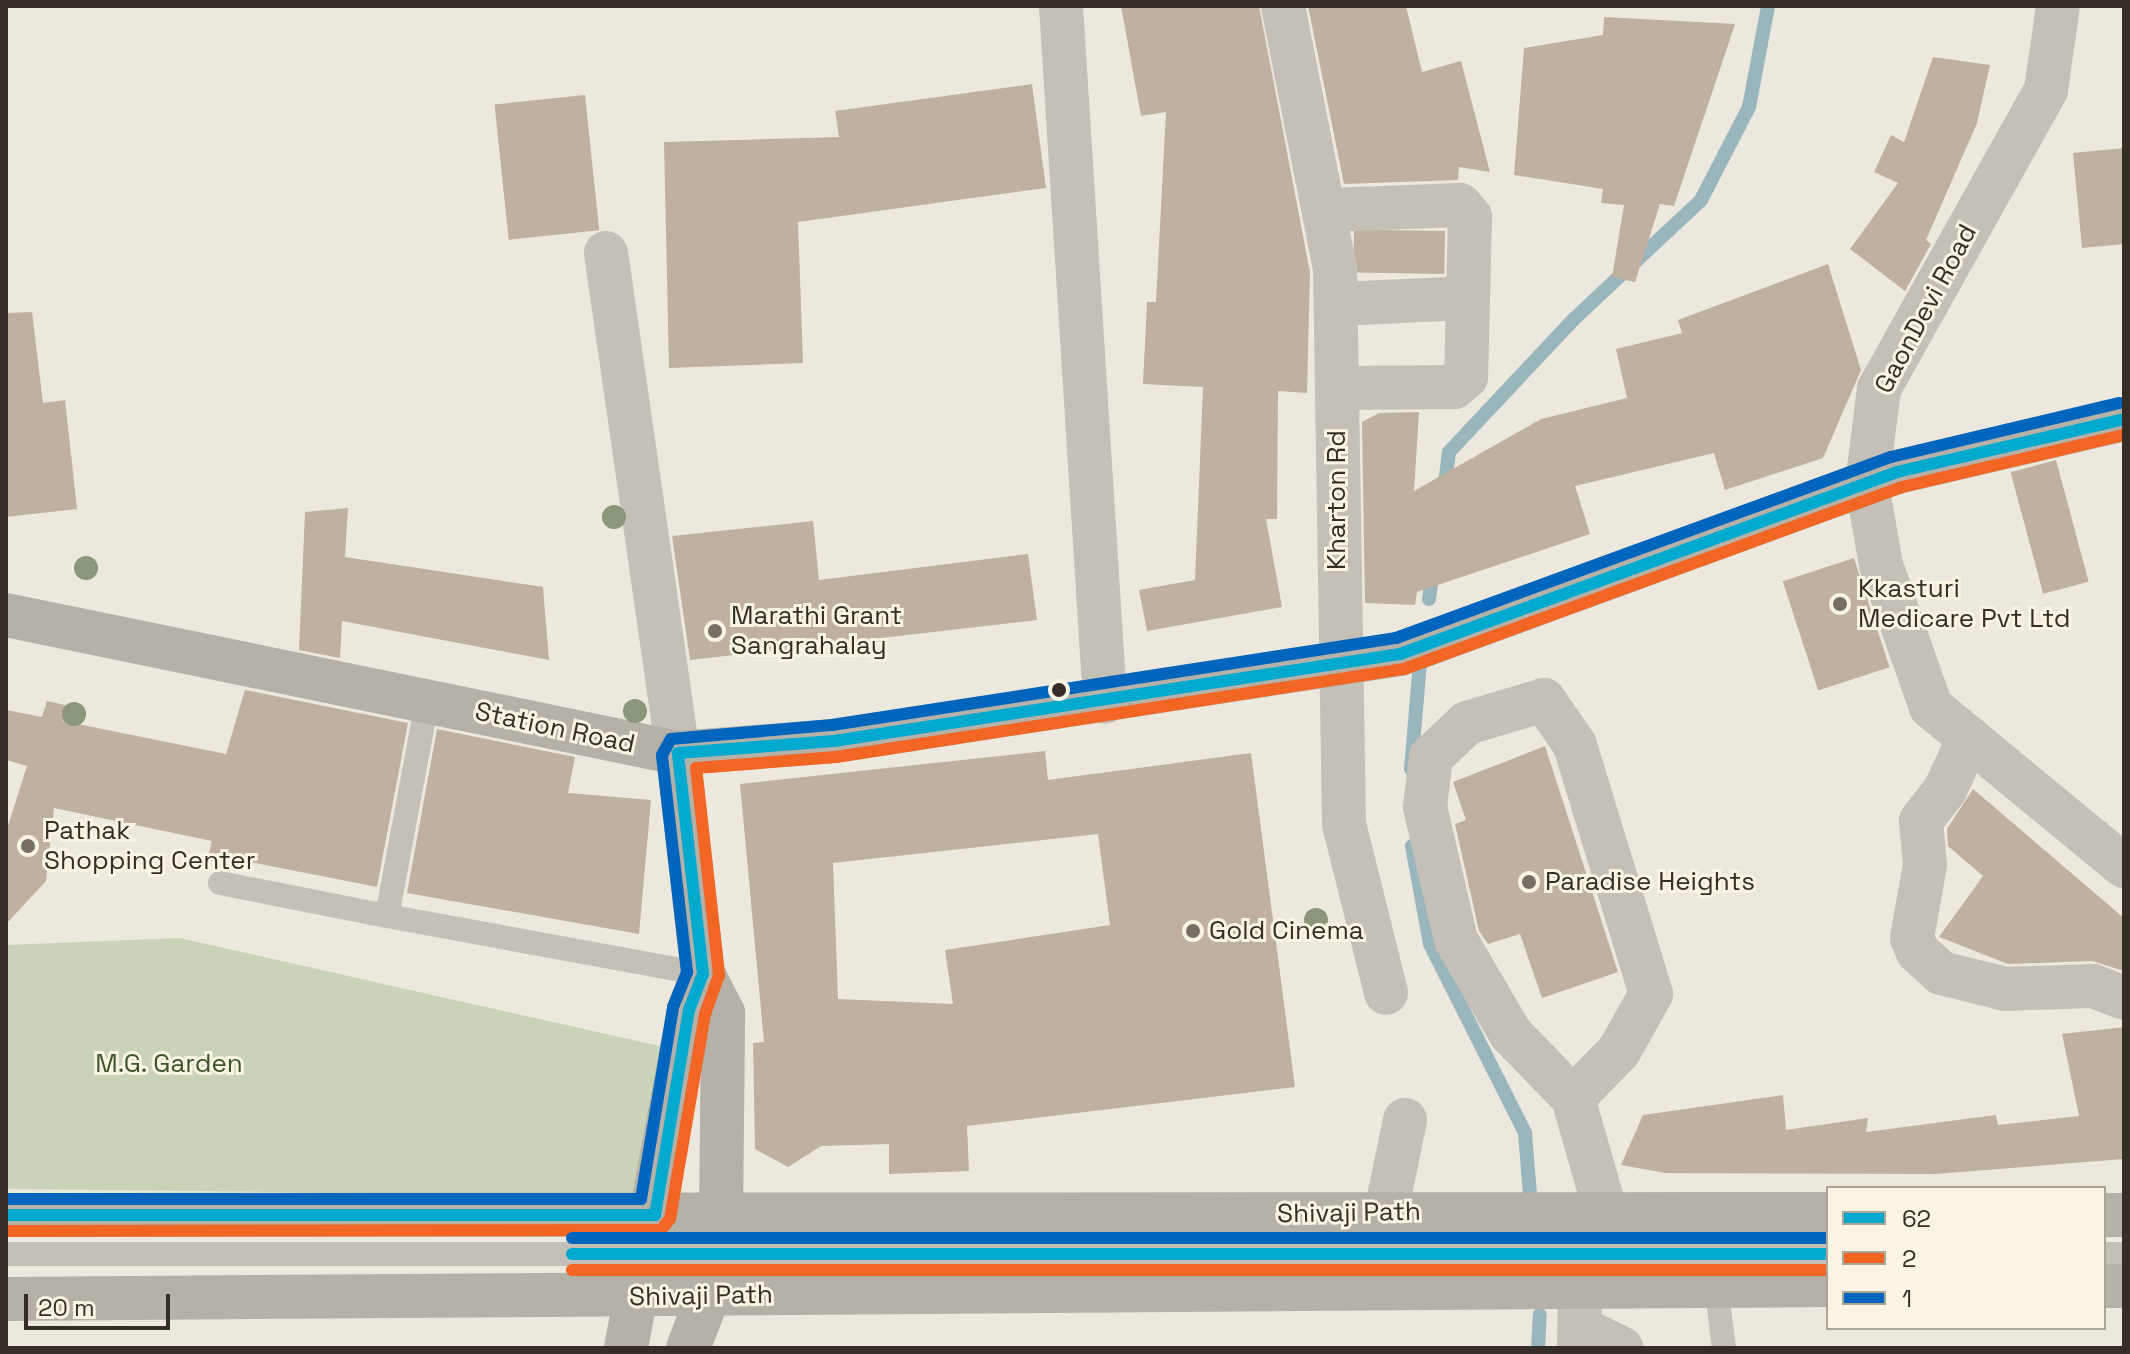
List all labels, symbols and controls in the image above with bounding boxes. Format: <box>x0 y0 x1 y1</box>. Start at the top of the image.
street label: GaonDevi Road <box>1868 219 1984 399</box>
street label: Kharton Rd <box>1321 430 1353 570</box>
place label: Kkasturi Medicare Pvt Ltd <box>1858 573 2070 634</box>
marker: Kkasturi Medicare Pvt Ltd <box>1829 593 1851 615</box>
place label: Marathi Grant Sangrahalay <box>731 600 902 662</box>
marker: Marathi Grant Sangrahalay <box>706 622 724 640</box>
unlabelled marker <box>1051 682 1067 698</box>
street label: Station Road <box>472 696 638 760</box>
place label: Pathak Shopping Center <box>44 815 255 876</box>
marker: Pathak Shopping Center <box>19 837 37 855</box>
place label: Paradise Heights <box>1545 866 1755 898</box>
marker: Paradise Heights <box>1520 873 1538 891</box>
place label: Gold Cinema <box>1209 915 1364 947</box>
marker: Gold Cinema <box>1184 922 1202 940</box>
park label: M.G. Garden <box>95 1048 243 1080</box>
legend <box>1826 1186 2106 1330</box>
street label: Shivaji Path <box>1277 1196 1421 1230</box>
text: 62 <box>1902 1203 1931 1234</box>
text: 2 <box>1902 1243 1916 1274</box>
scale bar <box>28 1278 174 1328</box>
street label: Shivaji Path <box>629 1279 773 1313</box>
text: 1 <box>1902 1283 1912 1314</box>
text: 20 m <box>38 1292 95 1323</box>

